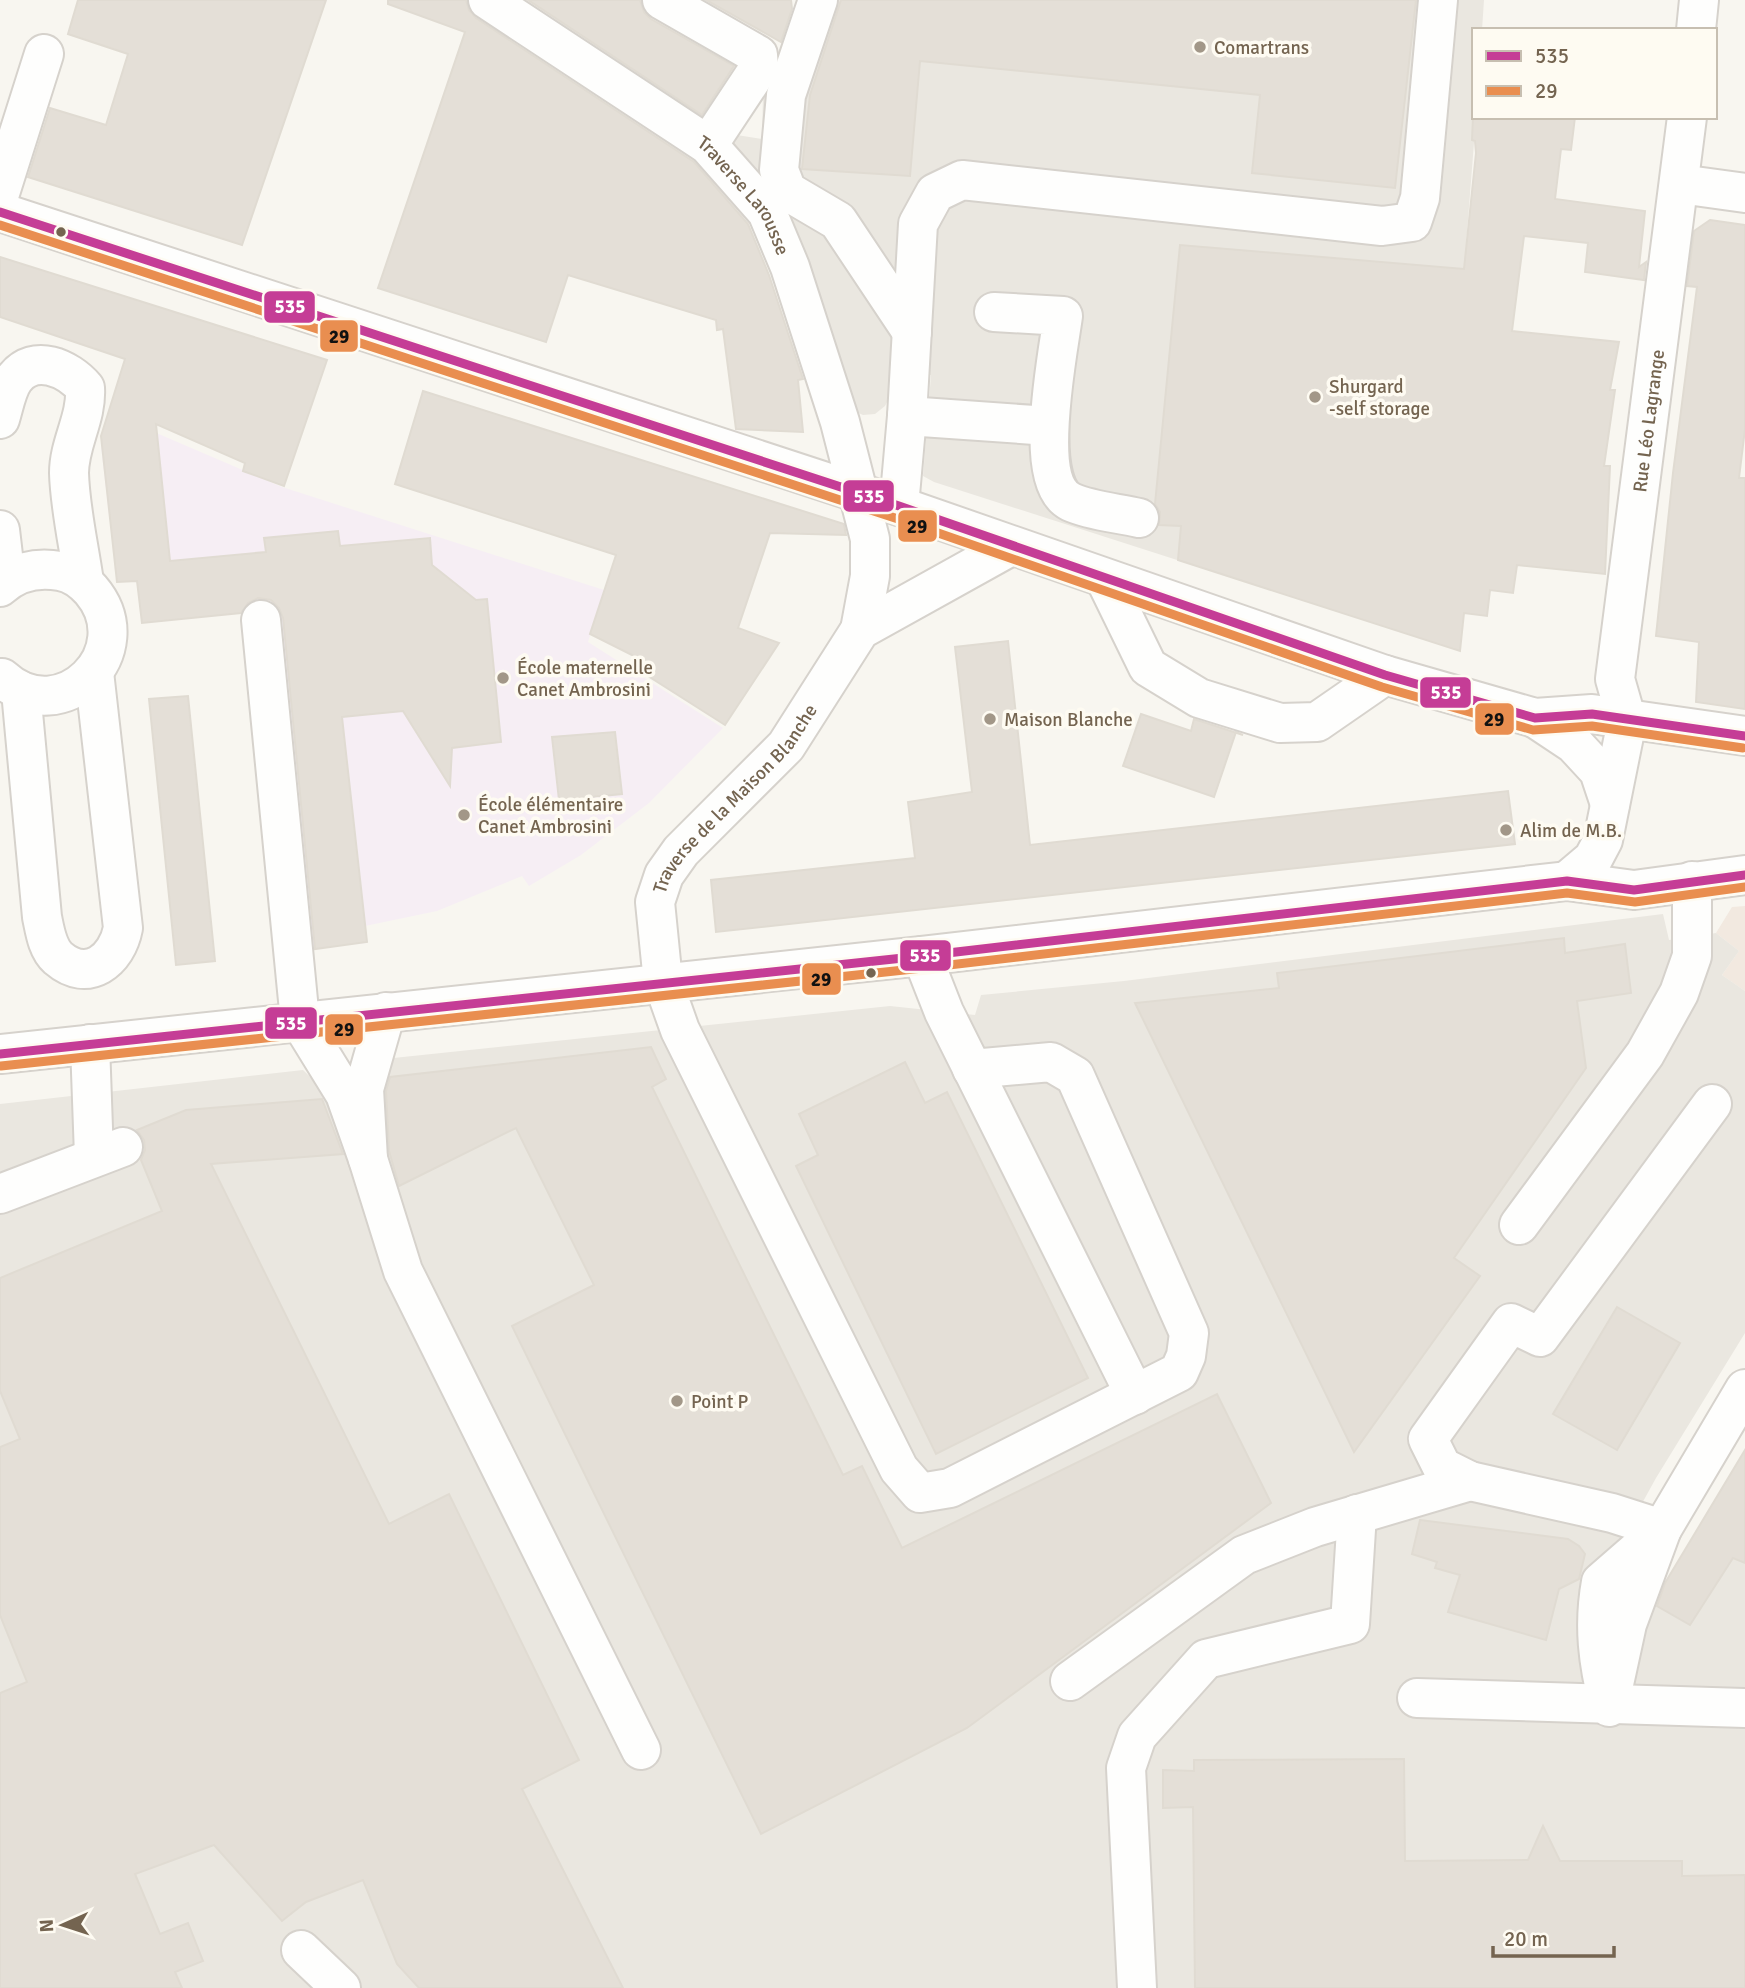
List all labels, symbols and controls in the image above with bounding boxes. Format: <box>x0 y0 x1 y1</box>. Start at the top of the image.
legend <box>1472 28 1717 119</box>
place label: Comartrans <box>1214 36 1309 60</box>
marker: Comartrans <box>1192 39 1208 55</box>
text: 535 <box>1535 43 1569 69</box>
text: 29 <box>1535 78 1558 104</box>
street label: Traverse Larousse <box>693 131 795 259</box>
unlabelled marker <box>54 225 68 239</box>
line badge: 535 <box>263 290 316 324</box>
text: 535 <box>275 295 305 319</box>
line badge: 29 <box>319 319 359 353</box>
text: 29 <box>329 325 349 349</box>
street label: Rue Léo Lagrange <box>1628 348 1670 494</box>
place label: Shurgard -self storage <box>1329 375 1430 421</box>
marker: Shurgard -self storage <box>1307 389 1323 405</box>
line badge: 535 <box>842 479 895 513</box>
text: 535 <box>854 485 884 509</box>
line badge: 29 <box>897 509 938 543</box>
text: 29 <box>907 515 927 539</box>
place label: École maternelle Canet Ambrosini <box>517 656 653 702</box>
marker: École maternelle Canet Ambrosini <box>495 670 511 686</box>
line badge: 535 <box>1419 676 1472 709</box>
text: 535 <box>1431 681 1461 705</box>
street label: Traverse de la Maison Blanche <box>648 700 823 896</box>
line badge: 29 <box>1474 702 1515 736</box>
place label: Maison Blanche <box>1004 708 1133 732</box>
text: 29 <box>1484 708 1504 732</box>
marker: Maison Blanche <box>982 711 998 727</box>
place label: École élémentaire Canet Ambrosini <box>478 793 623 839</box>
marker: École élémentaire Canet Ambrosini <box>456 807 472 823</box>
place label: Alim de M.B. <box>1520 819 1622 843</box>
marker: Alim de M.B. <box>1498 822 1514 838</box>
line badge: 535 <box>899 939 952 972</box>
text: 535 <box>910 944 940 968</box>
line badge: 29 <box>801 962 842 996</box>
unlabelled marker <box>864 966 878 980</box>
text: 29 <box>811 968 831 992</box>
line badge: 535 <box>264 1006 318 1040</box>
text: 535 <box>276 1012 306 1036</box>
line badge: 29 <box>324 1013 364 1046</box>
text: 29 <box>334 1018 354 1042</box>
place label: Point P <box>691 1390 748 1414</box>
marker: Point P <box>669 1393 685 1409</box>
north arrow <box>28 1890 98 1960</box>
scale bar <box>1493 1914 1614 1958</box>
text: N <box>35 1919 59 1933</box>
text: 20 m <box>1504 1926 1548 1952</box>

